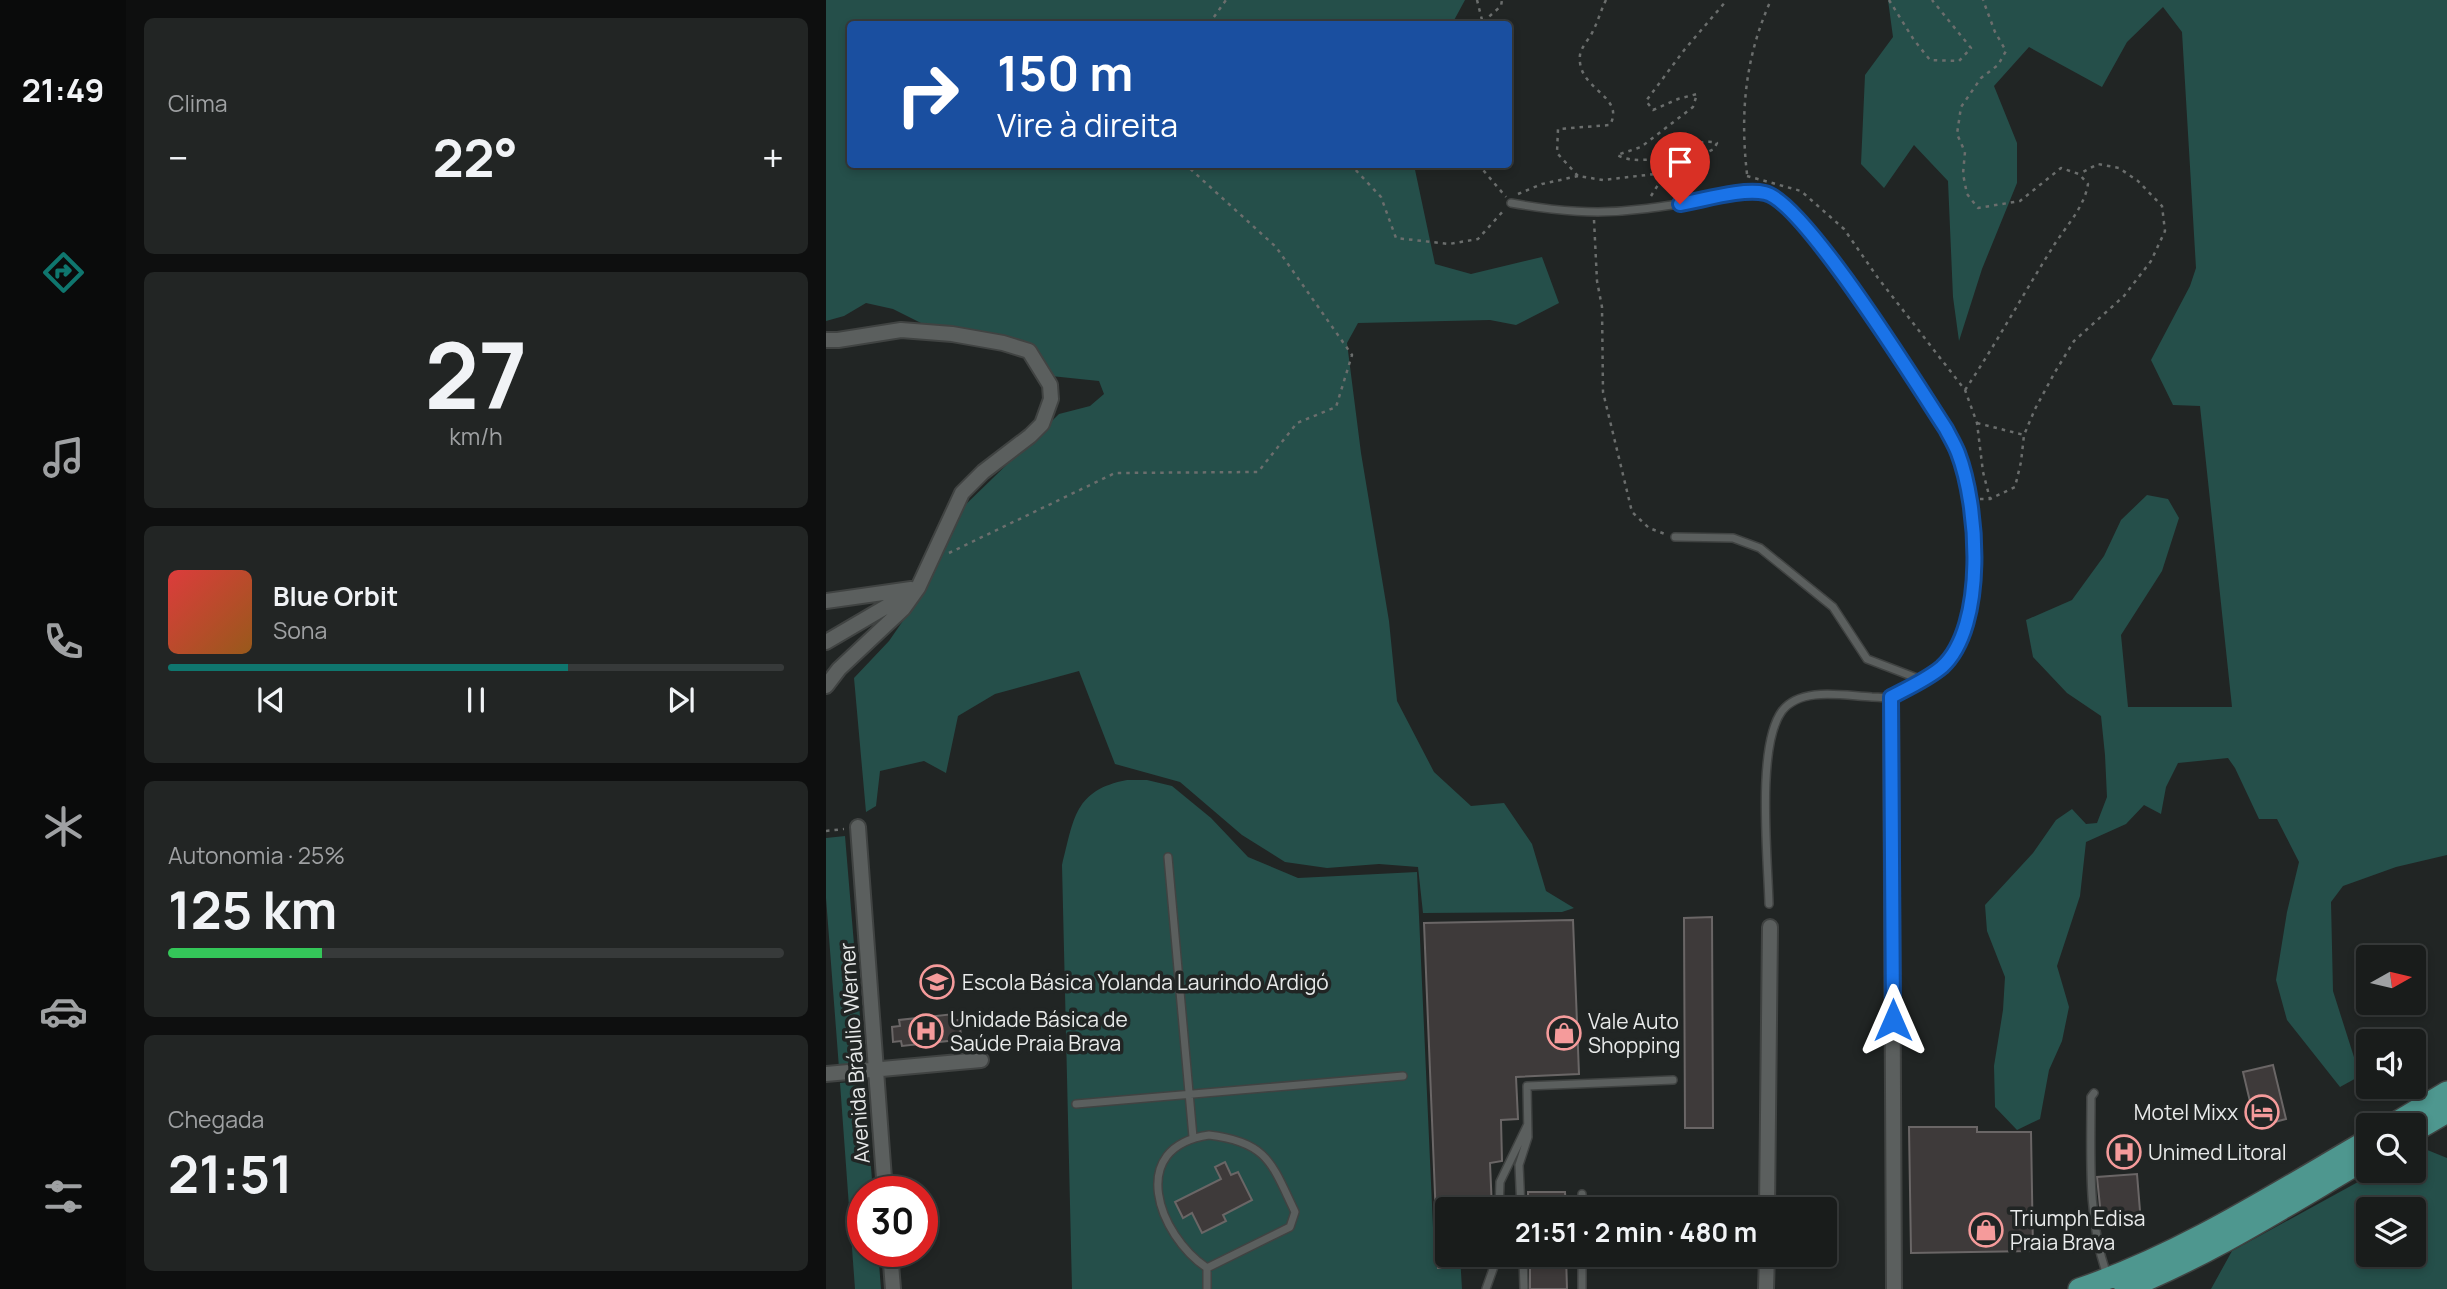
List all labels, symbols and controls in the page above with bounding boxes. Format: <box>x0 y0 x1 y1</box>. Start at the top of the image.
text: 150 m <box>997 39 1133 106</box>
icon: right <box>882 49 973 140</box>
text: 21:49 <box>22 68 104 112</box>
text: Clima <box>168 87 227 119</box>
text: Vire à direita <box>997 103 1178 147</box>
text: 22° <box>433 122 518 193</box>
text: − <box>168 131 189 183</box>
text: + <box>762 131 784 183</box>
pin <box>1650 132 1710 204</box>
icon: arrive <box>1661 143 1699 181</box>
icon: directions <box>39 248 88 297</box>
text: 27 <box>425 312 527 436</box>
text: km/h <box>449 420 503 452</box>
icon: music <box>39 433 88 482</box>
text: Blue Orbit <box>273 578 398 614</box>
text: Sona <box>273 614 327 646</box>
icon: phone <box>39 617 88 666</box>
icon: previous <box>252 681 290 719</box>
icon: pause <box>457 681 495 719</box>
icon: next <box>662 681 700 719</box>
icon: climate <box>39 802 88 851</box>
text: Autonomia · 25% <box>168 839 345 871</box>
text: 125 km <box>168 874 337 945</box>
street label: Avenida Bráulio Werner <box>832 941 876 1164</box>
north arrow <box>2356 945 2426 1015</box>
map controls <box>2356 945 2426 1267</box>
school or university icon: Escola Básica Yolanda Laurindo Ardigó <box>918 963 956 1001</box>
place label: Escola Básica Yolanda Laurindo Ardigó <box>962 968 1329 996</box>
position arrow <box>1856 983 1930 1057</box>
icon: car <box>39 987 88 1036</box>
place label: Unidade Básica de Saúde Praia Brava <box>950 1005 1128 1057</box>
place label: Vale Auto Shopping <box>1588 1007 1681 1059</box>
hospital icon: Unidade Básica de Saúde Praia Brava <box>907 1012 945 1050</box>
shop icon: Vale Auto Shopping <box>1545 1014 1583 1052</box>
button: sound <box>2356 1029 2426 1099</box>
hotel icon: Motel Mixx <box>2243 1093 2281 1131</box>
place label: Motel Mixx <box>2134 1098 2238 1126</box>
text: Chegada <box>168 1103 264 1135</box>
button: search <box>2356 1113 2426 1183</box>
hospital icon: Unimed Litoral <box>2105 1133 2143 1171</box>
text: 21:51 <box>168 1138 293 1209</box>
place label: Unimed Litoral <box>2148 1138 2287 1166</box>
icon: filters <box>39 1172 88 1221</box>
speed limit sign: 30 <box>847 1176 938 1267</box>
button: layers <box>2356 1197 2426 1267</box>
place label: Triumph Edisa Praia Brava <box>2010 1204 2145 1256</box>
shop icon: Triumph Edisa Praia Brava <box>1967 1211 2005 1249</box>
text: 21:51 · 2 min · 480 m <box>1515 1214 1757 1250</box>

